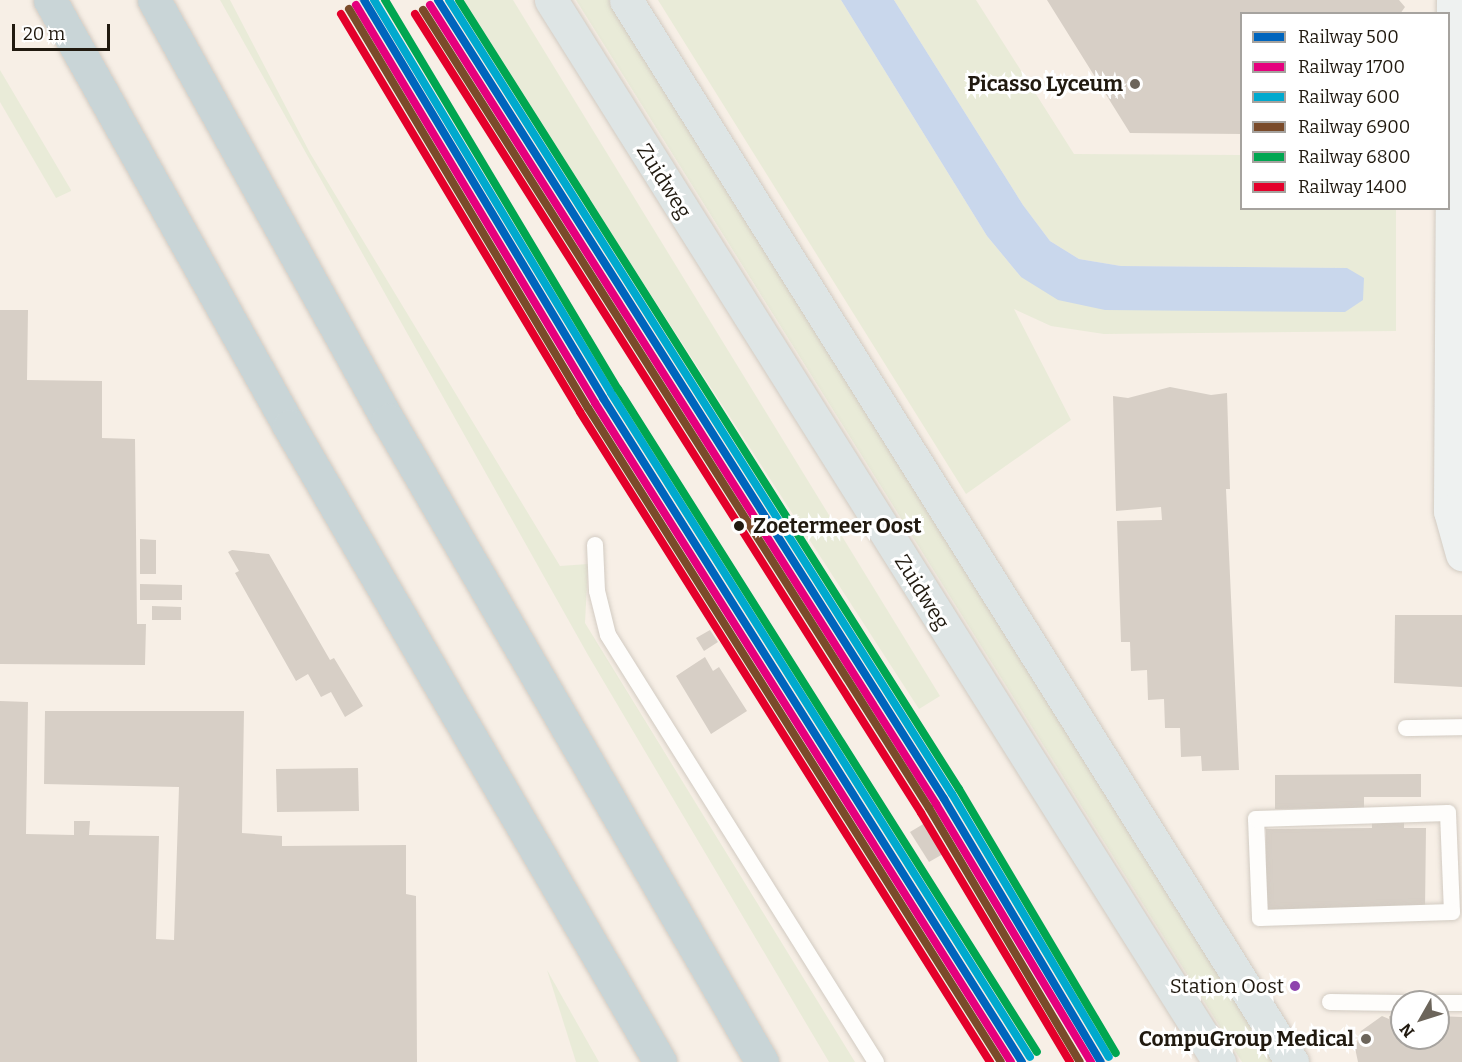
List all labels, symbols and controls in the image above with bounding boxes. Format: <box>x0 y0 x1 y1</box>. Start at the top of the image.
scale bar <box>15 12 112 50</box>
legend <box>1240 12 1450 210</box>
text: 20 m <box>23 23 65 45</box>
text: Railway 500 <box>1298 26 1399 48</box>
text: Railway 1700 <box>1298 56 1405 78</box>
place label: Picasso Lyceum <box>967 71 1123 97</box>
marker: Picasso Lyceum <box>1128 77 1142 91</box>
text: Railway 600 <box>1298 86 1400 108</box>
text: Railway 6900 <box>1298 116 1410 138</box>
street label: Zuidweg <box>631 139 697 223</box>
text: Railway 6800 <box>1298 146 1411 168</box>
text: Railway 1400 <box>1298 176 1407 198</box>
place label: Zoetermeer Oost <box>753 513 922 539</box>
marker: Zoetermeer Oost <box>730 517 748 535</box>
street label: Zuidweg <box>889 550 955 634</box>
place label: Station Oost <box>1170 974 1284 998</box>
marker: Station Oost <box>1289 980 1301 992</box>
north arrow <box>1390 990 1450 1050</box>
text: N <box>1396 1020 1418 1041</box>
place label: CompuGroup Medical <box>1139 1026 1354 1052</box>
marker: CompuGroup Medical <box>1359 1032 1373 1046</box>

